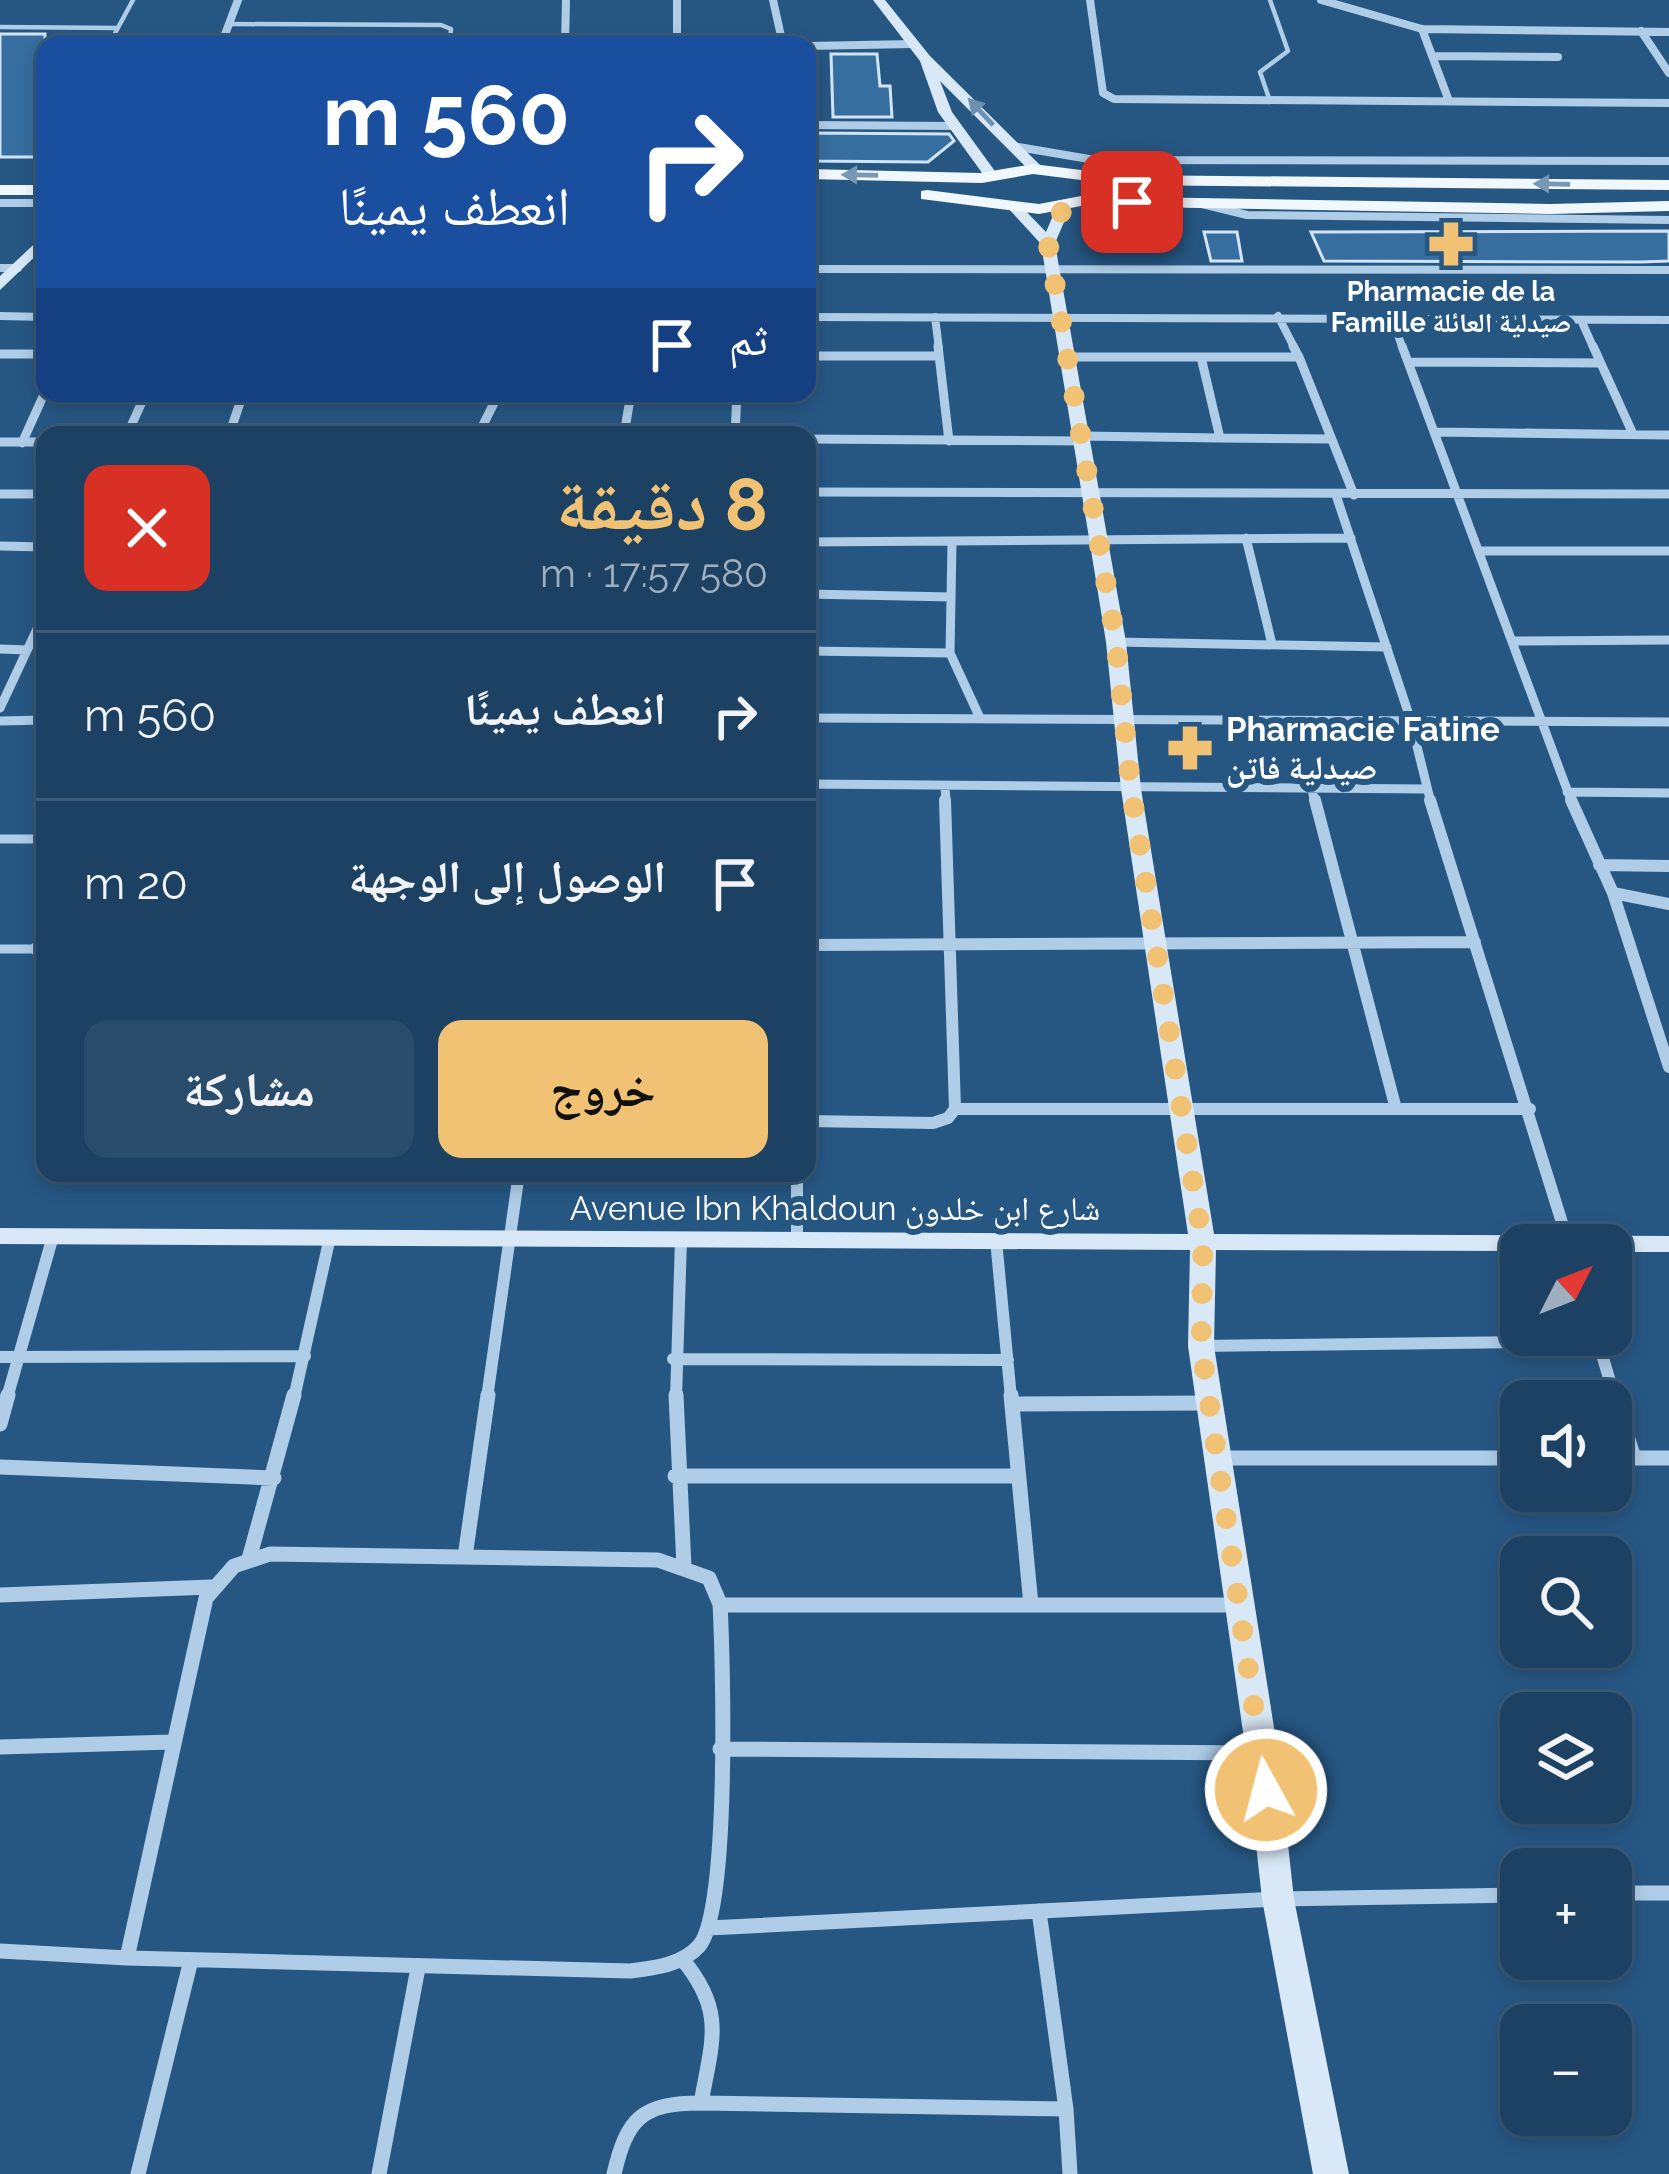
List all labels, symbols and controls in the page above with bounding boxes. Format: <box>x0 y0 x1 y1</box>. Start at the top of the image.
text: 560 m <box>323 66 570 165</box>
icon: right <box>612 84 768 240</box>
one-way arrow <box>968 98 996 127</box>
pin <box>1081 151 1183 253</box>
one-way arrow <box>840 165 878 185</box>
icon: arrive <box>1099 169 1165 235</box>
text: انعطف يمينًا <box>338 174 570 238</box>
one-way arrow <box>1532 174 1570 194</box>
pharmacy icon: Pharmacie de la Famille صيدلية العائلة <box>1426 219 1476 269</box>
place label: Pharmacie de la Famille صيدلية العائلة <box>1331 276 1571 338</box>
icon: arrive <box>639 312 705 378</box>
text: ثم <box>729 313 768 366</box>
text: 8 دقيقة <box>556 462 768 547</box>
button: close <box>84 465 210 591</box>
text: 580 m · 17:57 <box>540 550 768 596</box>
text: انعطف يمينًا <box>464 683 666 736</box>
icon: right <box>702 683 768 749</box>
text: 560 m <box>84 689 216 742</box>
place label: Pharmacie Fatine صيدلية فاتن <box>1226 710 1500 788</box>
pharmacy icon: Pharmacie Fatine صيدلية فاتن <box>1165 723 1215 773</box>
text: الوصول إلى الوجهة <box>348 851 666 904</box>
icon: arrive <box>702 851 768 917</box>
text: 20 m <box>84 857 188 910</box>
button: مشاركة <box>84 1020 414 1158</box>
button: خروج <box>438 1020 768 1158</box>
street label: Avenue Ibn Khaldoun شارع ابن خلدون <box>570 1189 1100 1229</box>
north arrow <box>1500 1224 1632 1356</box>
map controls <box>1500 1224 1632 2136</box>
button: sound <box>1500 1380 1632 1512</box>
button: search <box>1500 1536 1632 1668</box>
button: layers <box>1500 1692 1632 1824</box>
position arrow <box>1203 1727 1329 1853</box>
button: + <box>1500 1848 1632 1980</box>
button: − <box>1500 2004 1632 2136</box>

